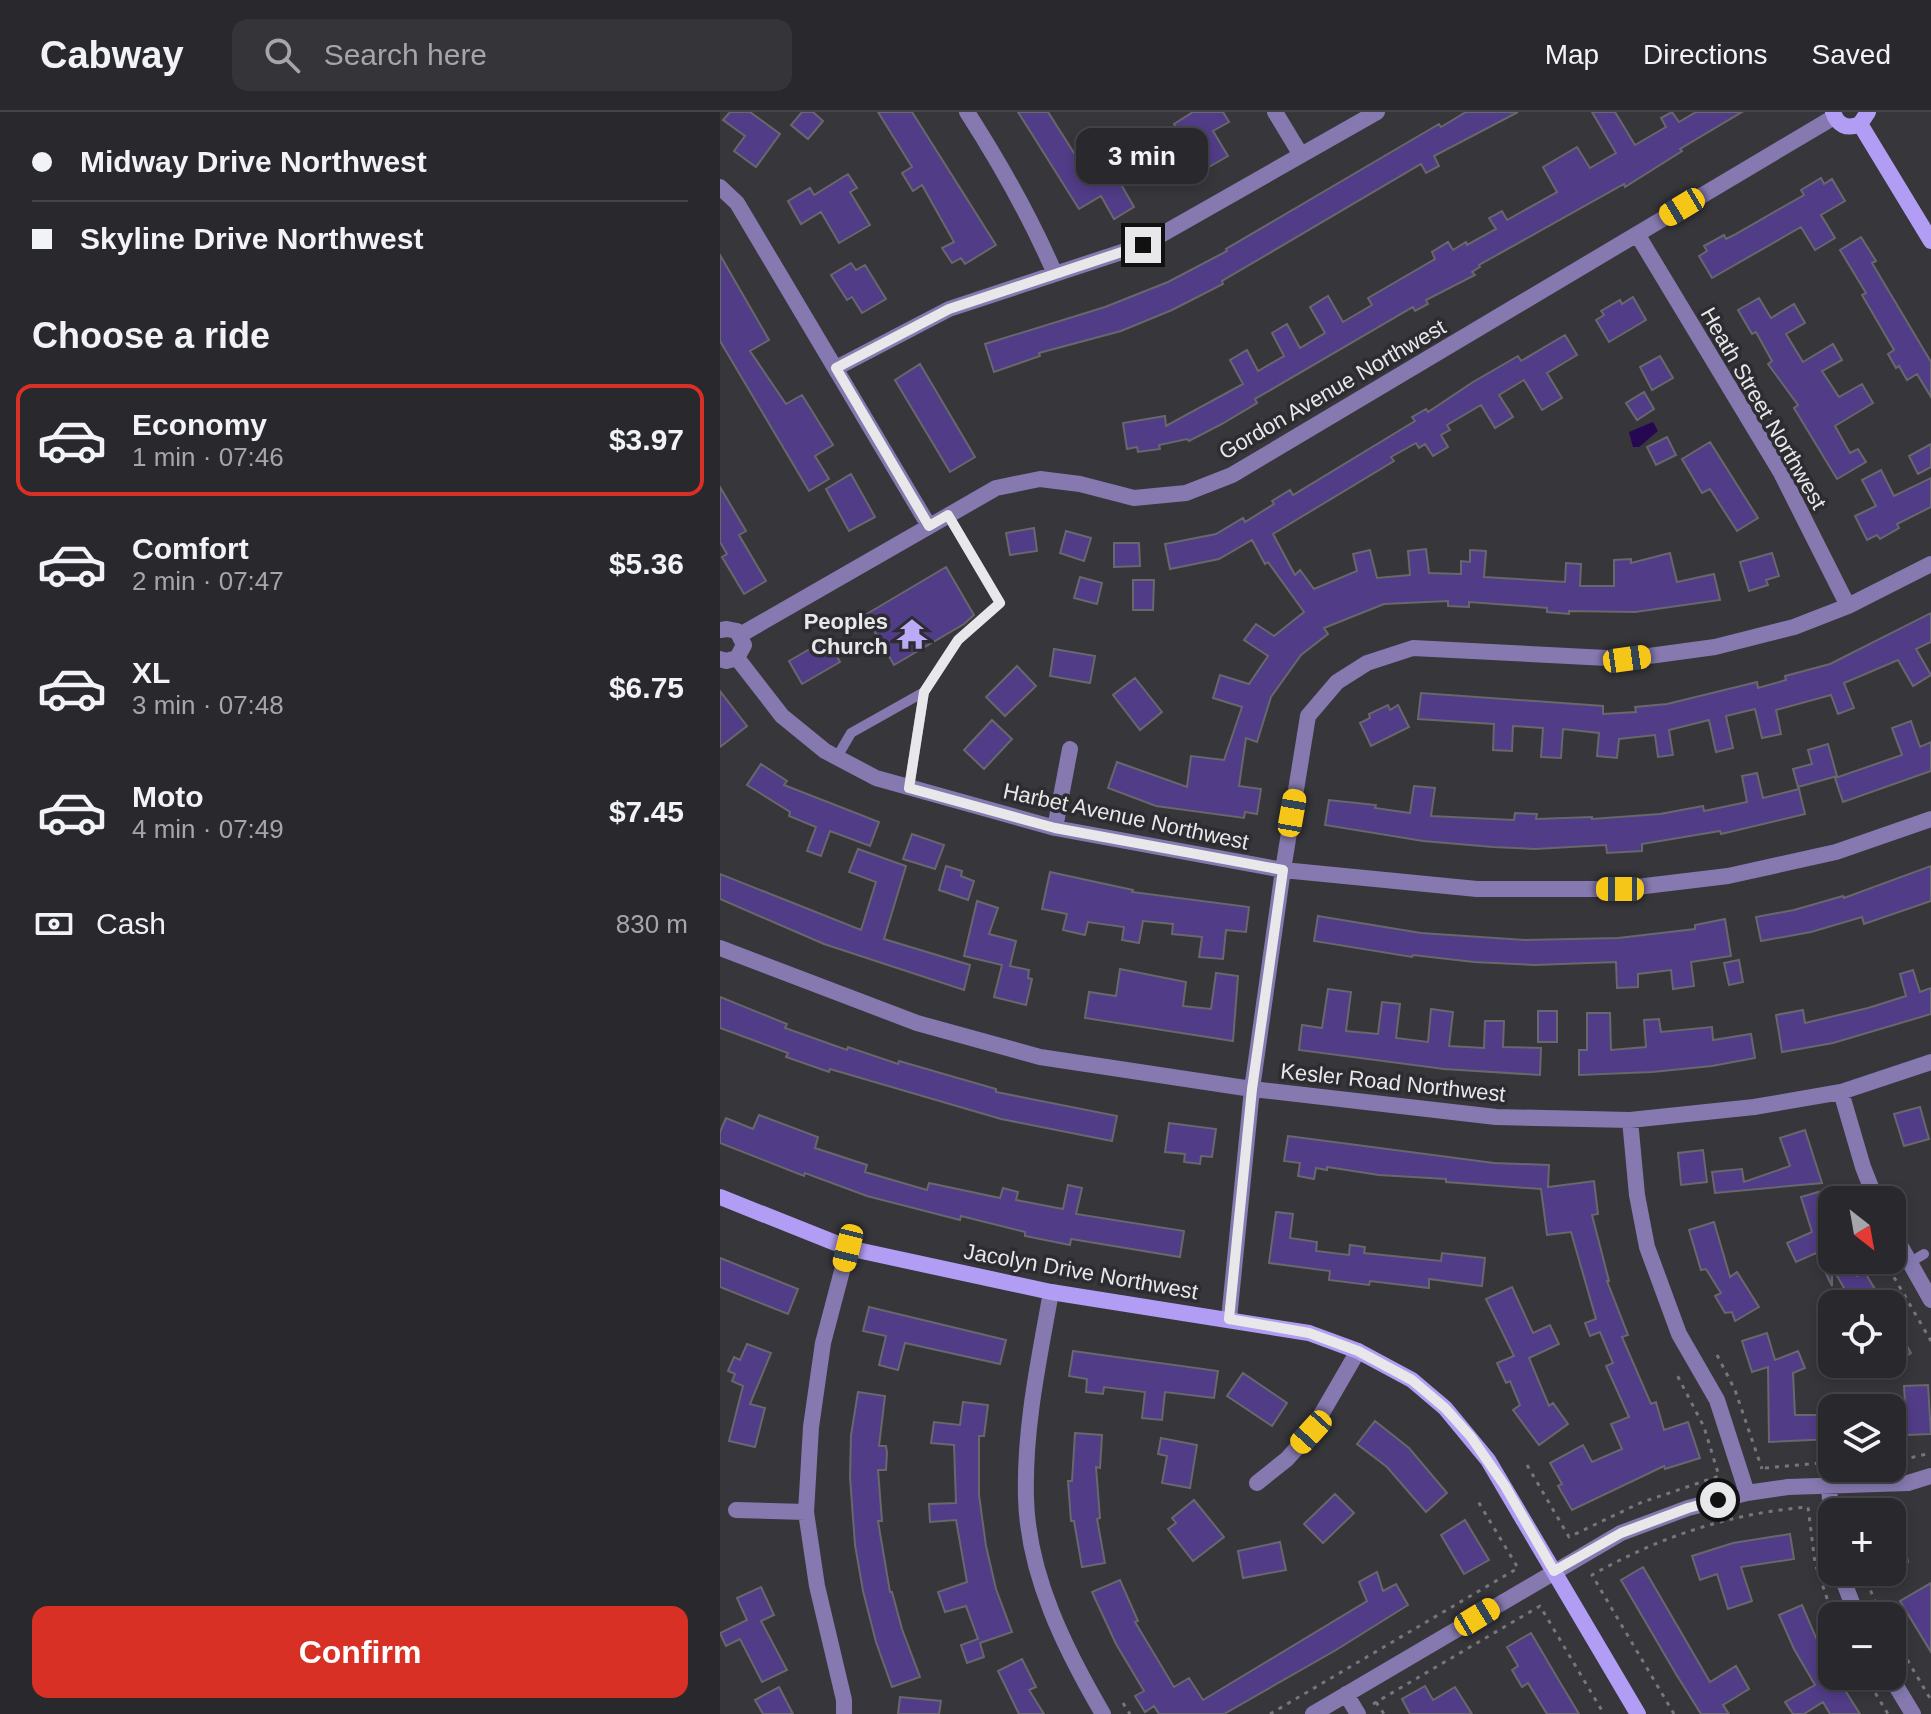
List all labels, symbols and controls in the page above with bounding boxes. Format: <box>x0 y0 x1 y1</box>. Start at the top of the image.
search box <box>232 19 792 91</box>
icon: search <box>260 33 304 77</box>
text: Cabway <box>40 34 184 76</box>
text: Search here <box>324 38 487 71</box>
text: Map <box>1545 39 1599 70</box>
text: Directions <box>1643 39 1768 70</box>
text: Saved <box>1812 39 1891 70</box>
callout: 3 min <box>1077 129 1209 185</box>
text: 3 min <box>1108 141 1176 171</box>
text: Midway Drive Northwest <box>80 145 427 178</box>
car <box>1655 184 1709 230</box>
text: Skyline Drive Northwest <box>80 222 423 255</box>
route end <box>1125 227 1161 263</box>
street label: Heath Street Northwest <box>1696 303 1832 514</box>
street label: Gordon Avenue Northwest <box>1214 314 1450 465</box>
text: Choose a ride <box>32 315 270 356</box>
icon: car <box>36 404 108 476</box>
text: Economy <box>132 408 267 441</box>
text: $3.97 <box>609 423 684 456</box>
text: 1 min · 07:46 <box>132 442 284 472</box>
icon: car <box>36 528 108 600</box>
text: Comfort <box>132 532 249 565</box>
text: $5.36 <box>609 547 684 580</box>
text: 2 min · 07:47 <box>132 566 284 596</box>
place label: Peoples Church <box>804 609 888 659</box>
temple icon: Peoples Church <box>895 617 929 651</box>
car <box>1602 644 1652 674</box>
icon: car <box>36 652 108 724</box>
text: XL <box>132 656 170 689</box>
text: $6.75 <box>609 671 684 704</box>
text: 3 min · 07:48 <box>132 690 284 720</box>
icon: car <box>36 776 108 848</box>
street label: Harbet Avenue Northwest <box>1001 778 1251 855</box>
text: Moto <box>132 780 204 813</box>
car <box>1276 787 1308 839</box>
text: $7.45 <box>609 795 684 828</box>
text: 4 min · 07:49 <box>132 814 284 844</box>
car <box>1596 877 1644 901</box>
icon: cash <box>32 902 76 946</box>
text: Cash <box>96 907 166 940</box>
text: 830 m <box>616 909 688 939</box>
street label: Kesler Road Northwest <box>1279 1058 1507 1107</box>
north arrow <box>1818 1186 1906 1274</box>
map controls <box>1818 1186 1906 1690</box>
car <box>831 1222 865 1274</box>
street label: Jacolyn Drive Northwest <box>962 1239 1200 1304</box>
button: locate <box>1818 1290 1906 1378</box>
button: layers <box>1818 1394 1906 1482</box>
car <box>1286 1406 1336 1458</box>
route start <box>1700 1482 1736 1518</box>
button: + <box>1818 1498 1906 1586</box>
car <box>1450 1594 1504 1640</box>
button: − <box>1818 1602 1906 1690</box>
button: Confirm <box>32 1606 688 1698</box>

